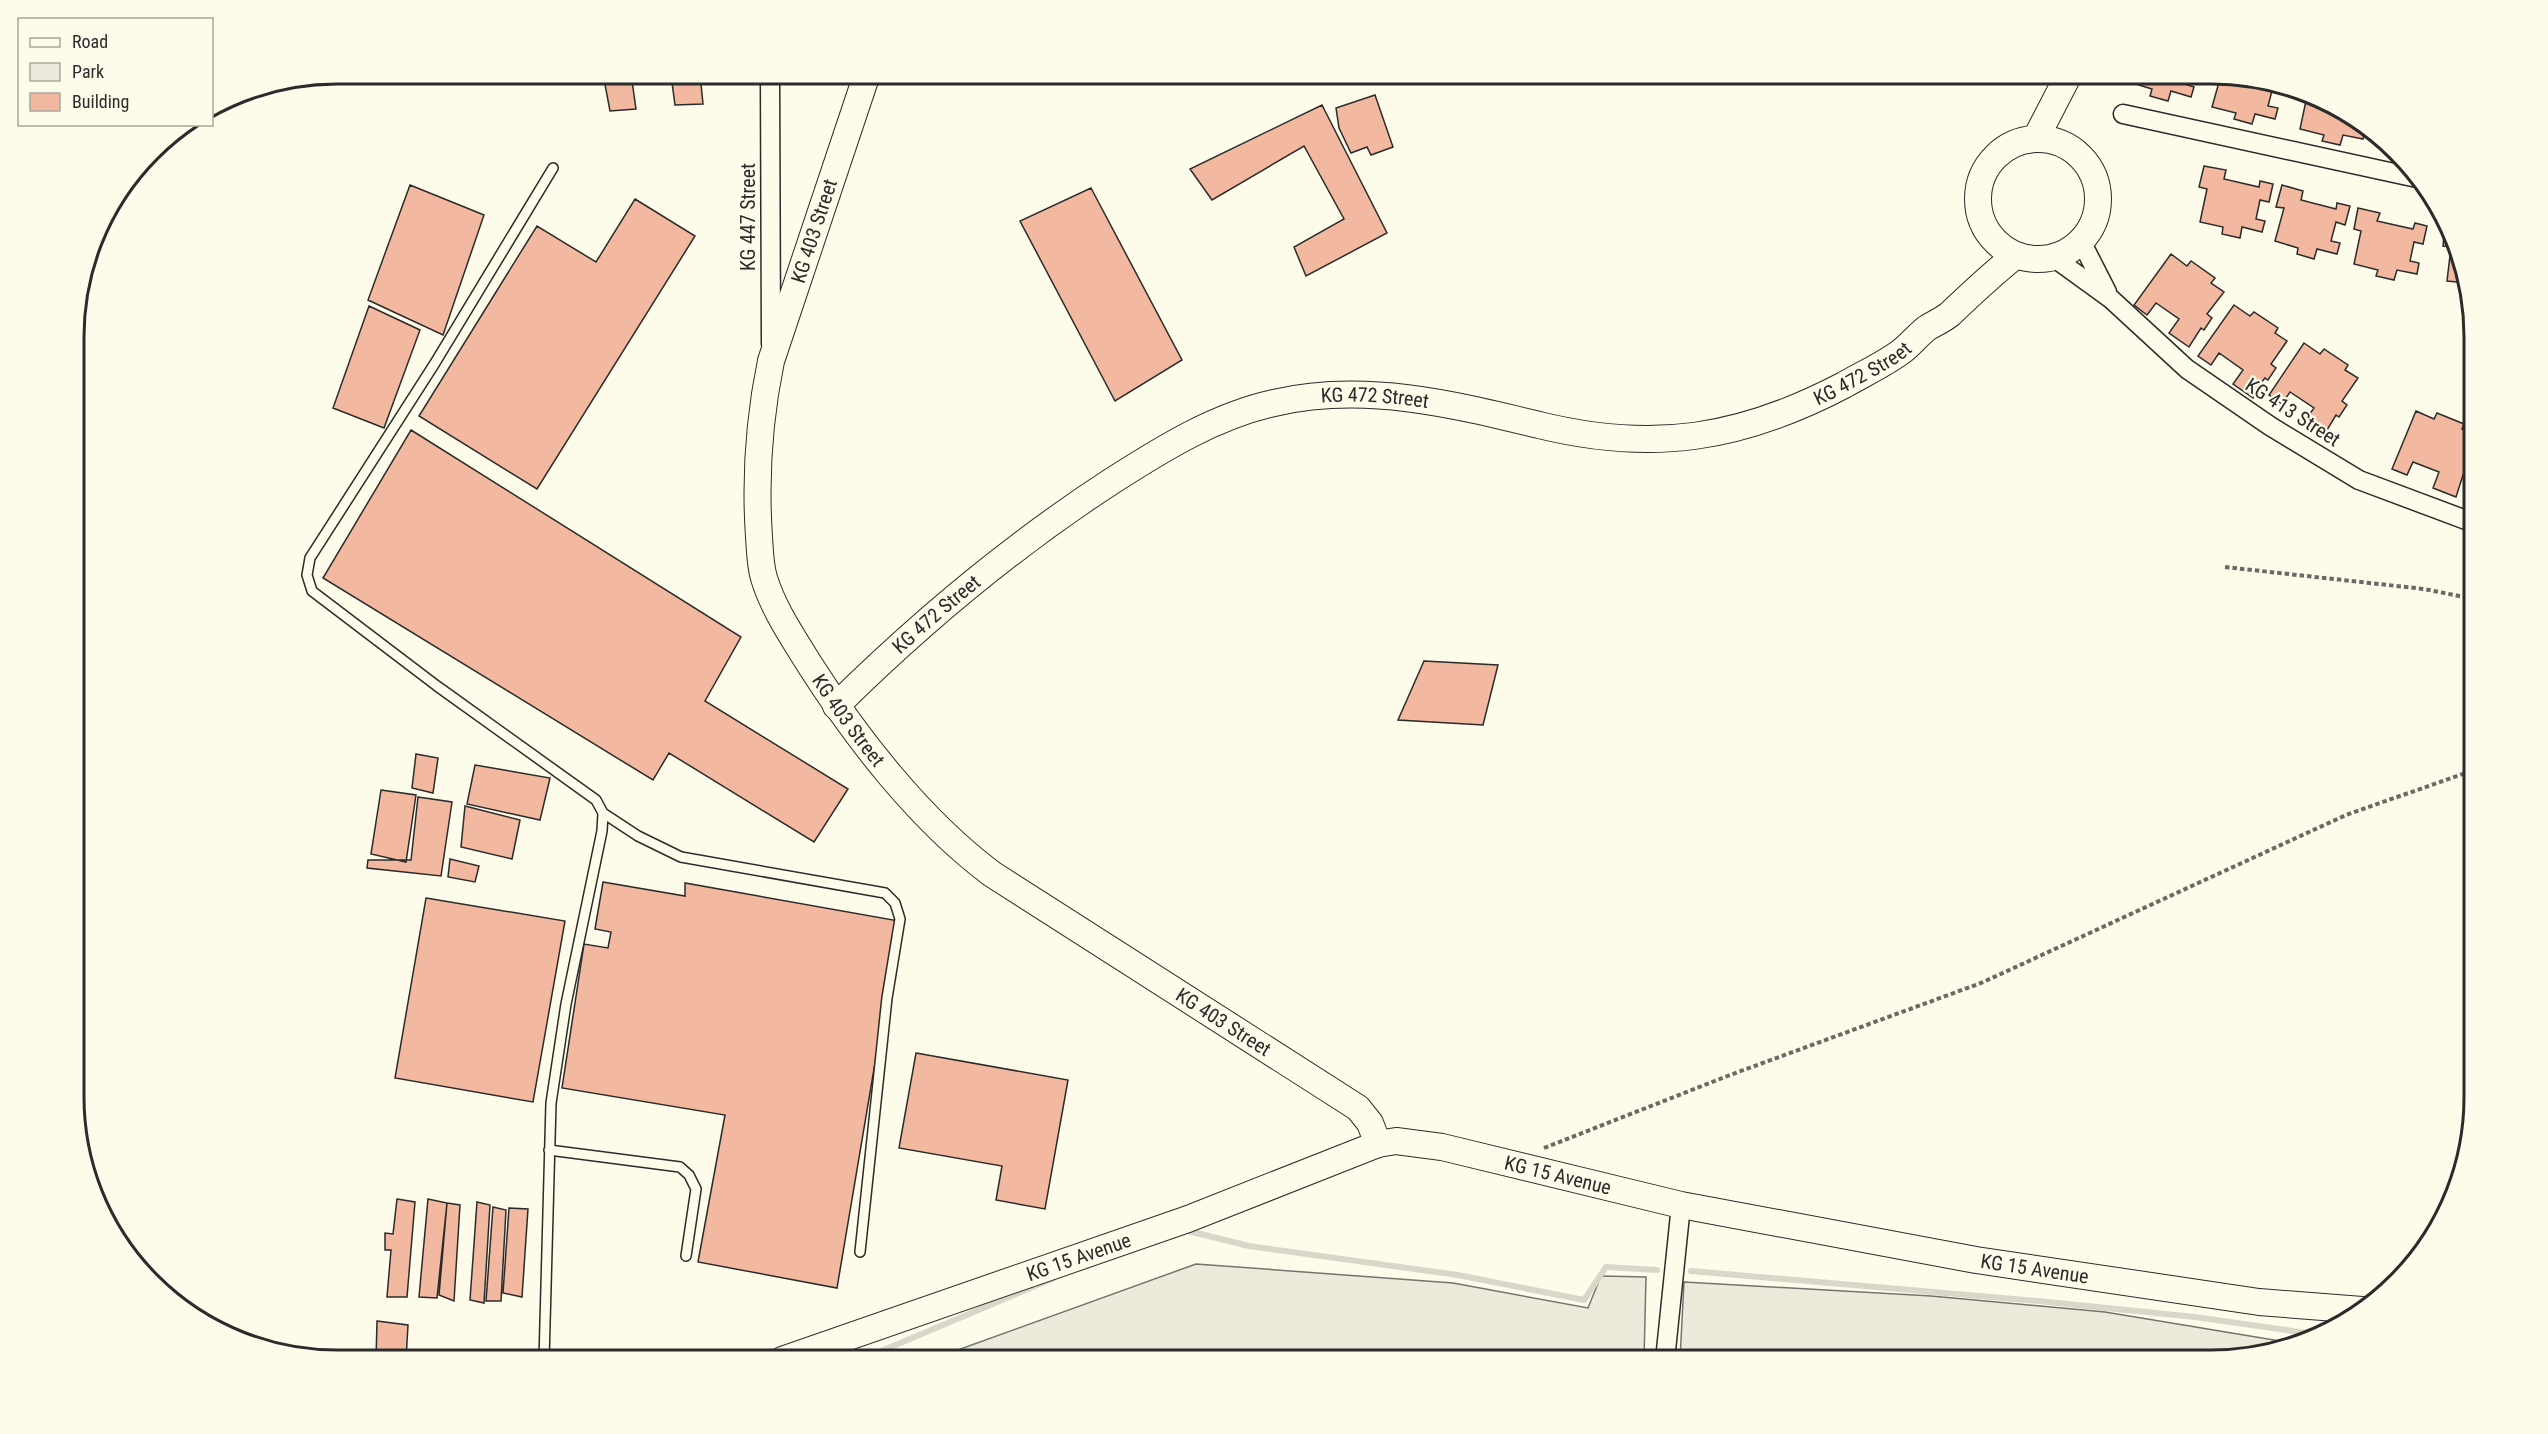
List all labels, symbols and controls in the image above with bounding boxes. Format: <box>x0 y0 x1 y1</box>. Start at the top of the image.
legend <box>18 18 213 126</box>
text: Road <box>72 31 108 52</box>
text: Park <box>72 61 104 82</box>
text: Building <box>72 91 129 112</box>
street label: KG 447 Street <box>736 163 760 271</box>
street label: KG 403 Street <box>786 176 842 286</box>
street label: KG 472 Street <box>1810 337 1916 410</box>
street label: KG 413 Street <box>2241 372 2345 452</box>
street label: KG 472 Street <box>1320 382 1431 413</box>
street label: KG 472 Street <box>887 570 985 658</box>
street label: KG 403 Street <box>807 670 890 771</box>
street label: KG 403 Street <box>1172 983 1276 1061</box>
street label: KG 15 Avenue <box>1502 1151 1614 1200</box>
street label: KG 15 Avenue <box>1023 1228 1134 1286</box>
street label: KG 15 Avenue <box>1979 1249 2090 1289</box>

